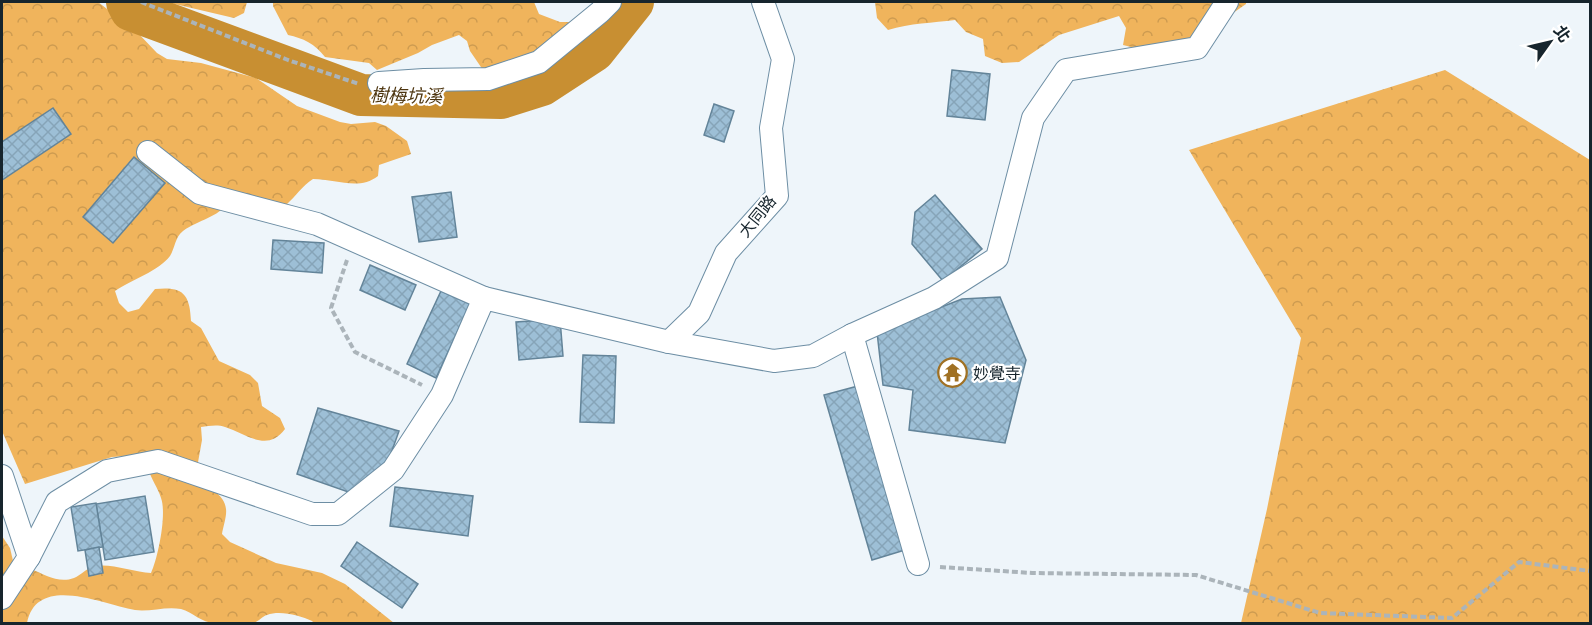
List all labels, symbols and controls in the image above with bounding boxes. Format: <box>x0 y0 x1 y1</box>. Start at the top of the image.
north arrow <box>1520 12 1580 72</box>
text: 北 <box>1550 22 1574 46</box>
water label: 樹梅坑溪 <box>370 84 445 108</box>
street label: 大同路 <box>735 192 780 241</box>
temple icon: 妙覺寺 <box>936 357 968 389</box>
place label: 妙覺寺 <box>973 364 1021 383</box>

